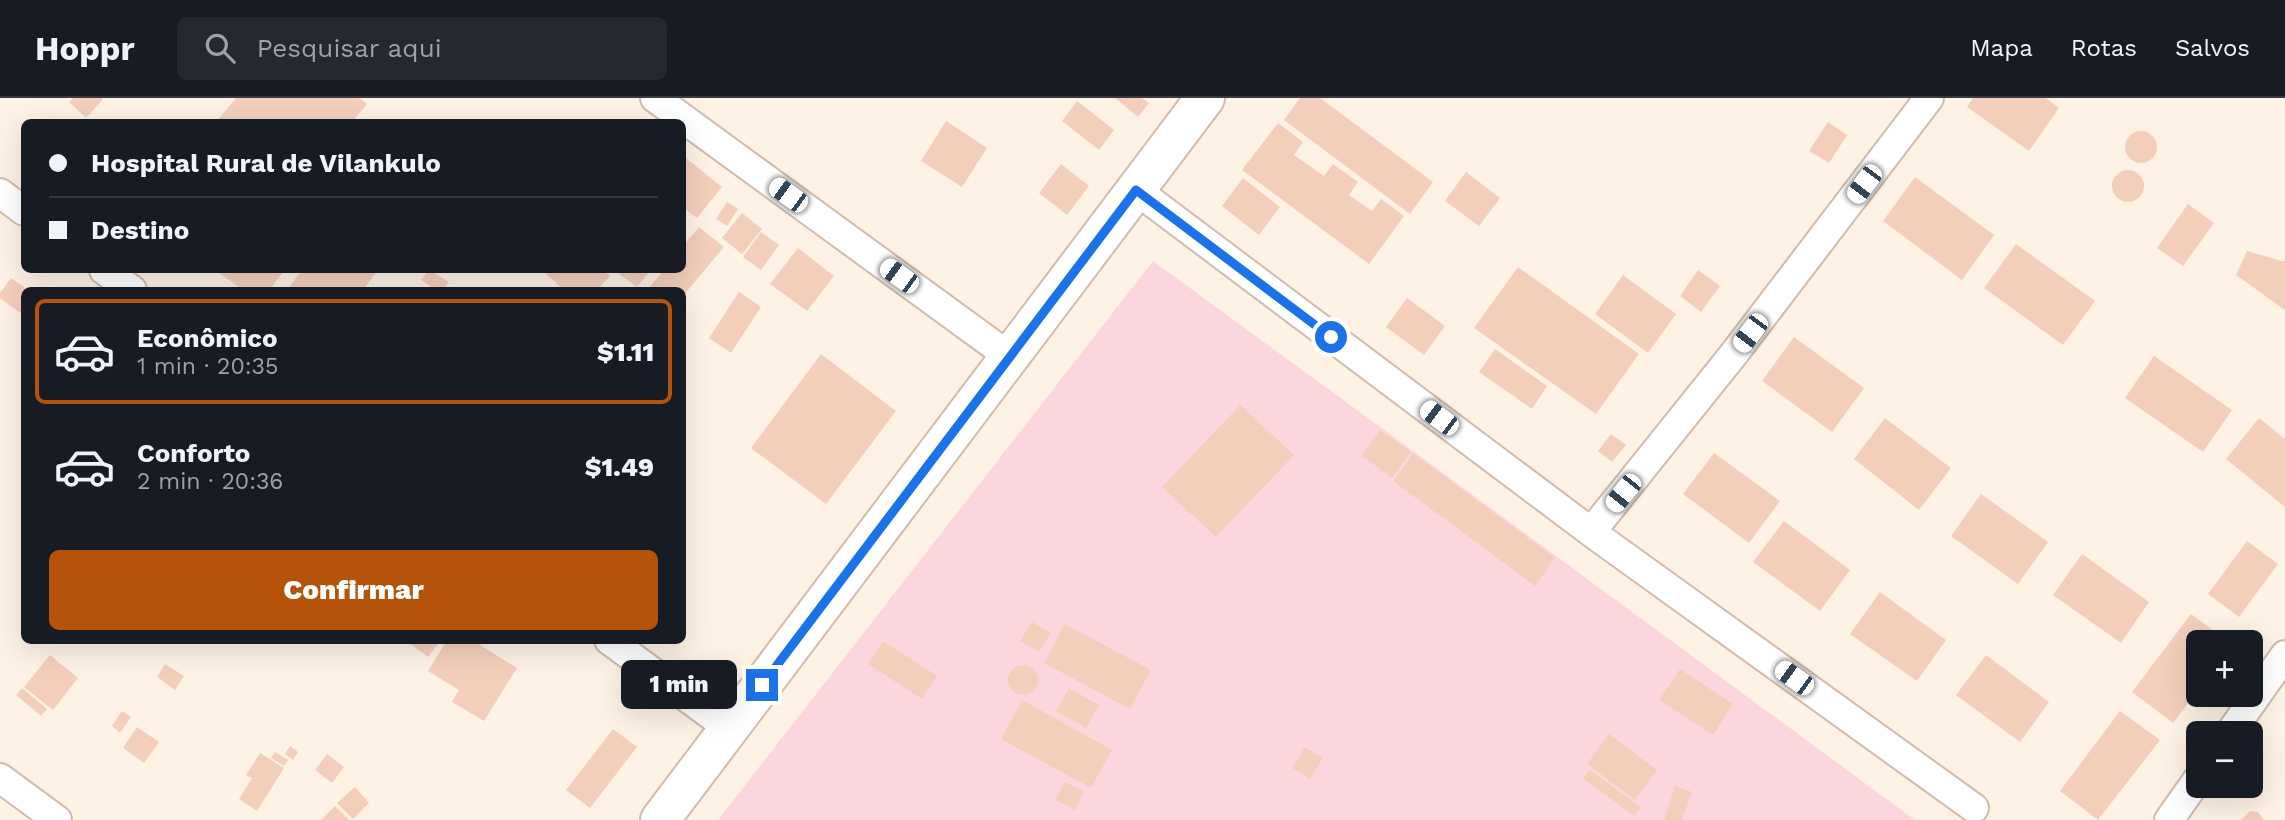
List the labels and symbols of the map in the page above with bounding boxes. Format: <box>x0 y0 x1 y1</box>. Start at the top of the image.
car <box>1843 161 1886 207</box>
car <box>765 174 812 216</box>
car <box>876 255 923 297</box>
car <box>1729 310 1772 356</box>
route start <box>1315 321 1347 353</box>
car <box>1416 397 1463 439</box>
car <box>1602 470 1645 516</box>
car <box>1771 657 1818 699</box>
callout: 1 min <box>622 660 738 710</box>
route end <box>746 669 778 701</box>

